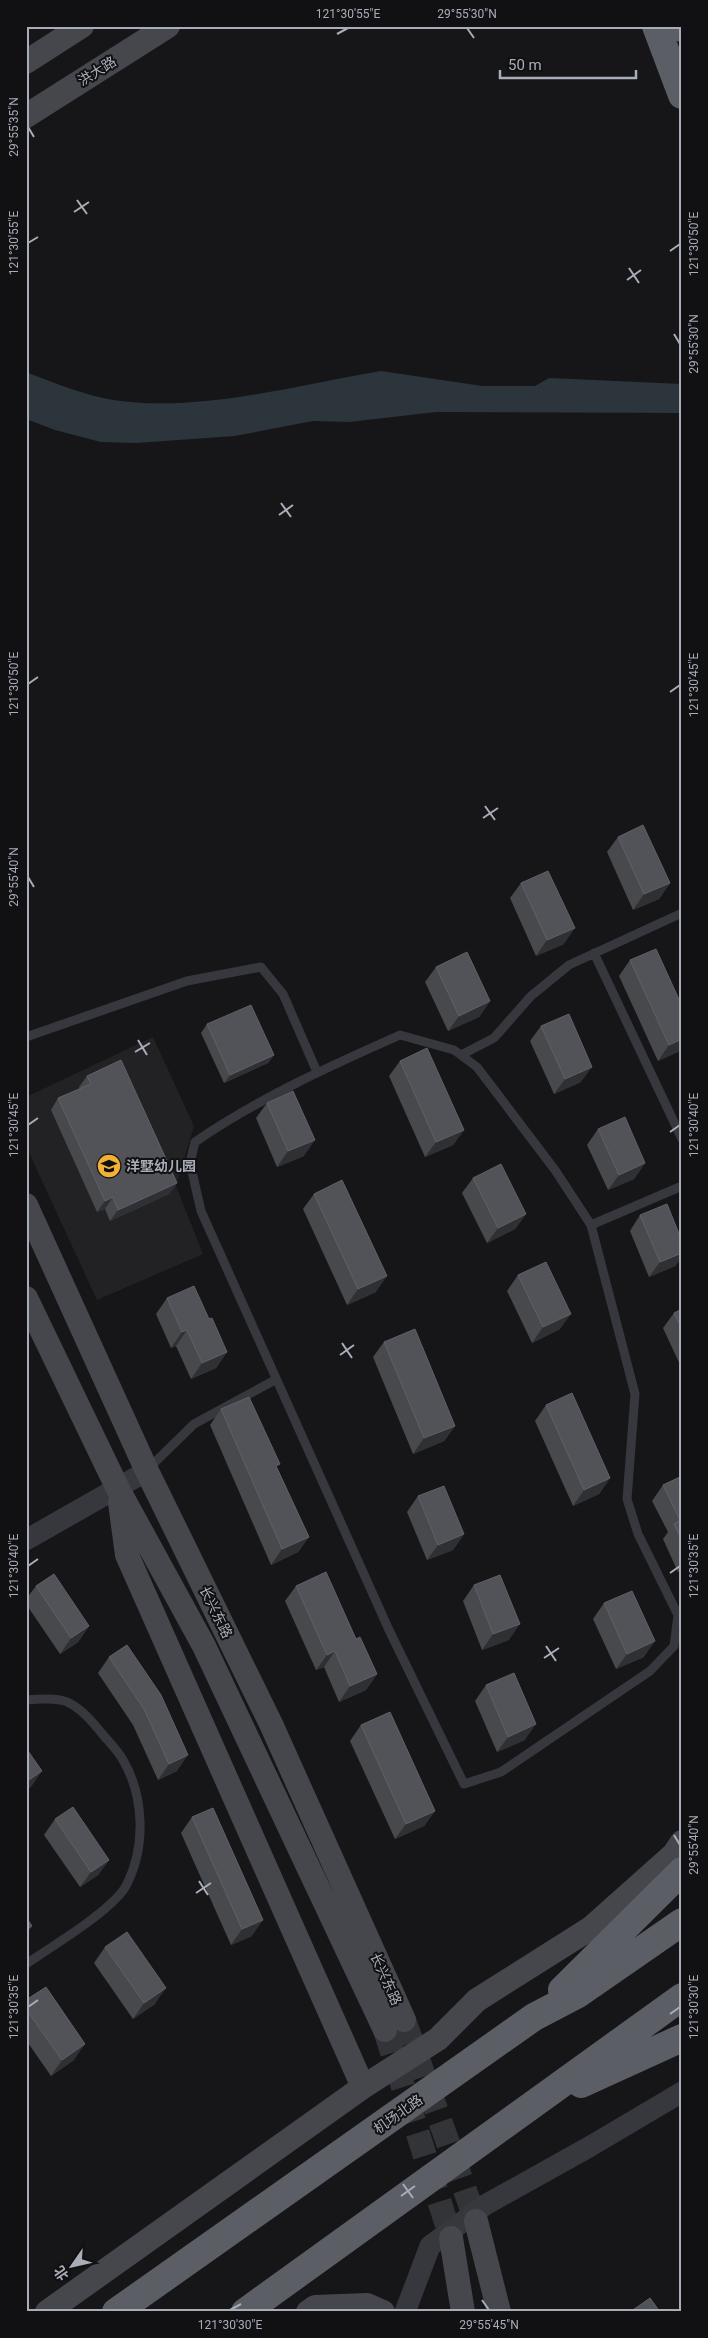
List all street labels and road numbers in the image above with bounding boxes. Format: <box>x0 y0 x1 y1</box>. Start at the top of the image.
street label: 洪大路 <box>75 53 119 89</box>
street label: 长兴东路 <box>197 1583 235 1641</box>
street label: 长兴东路 <box>367 1950 405 2008</box>
street label: 机场北路 <box>370 2091 426 2137</box>

